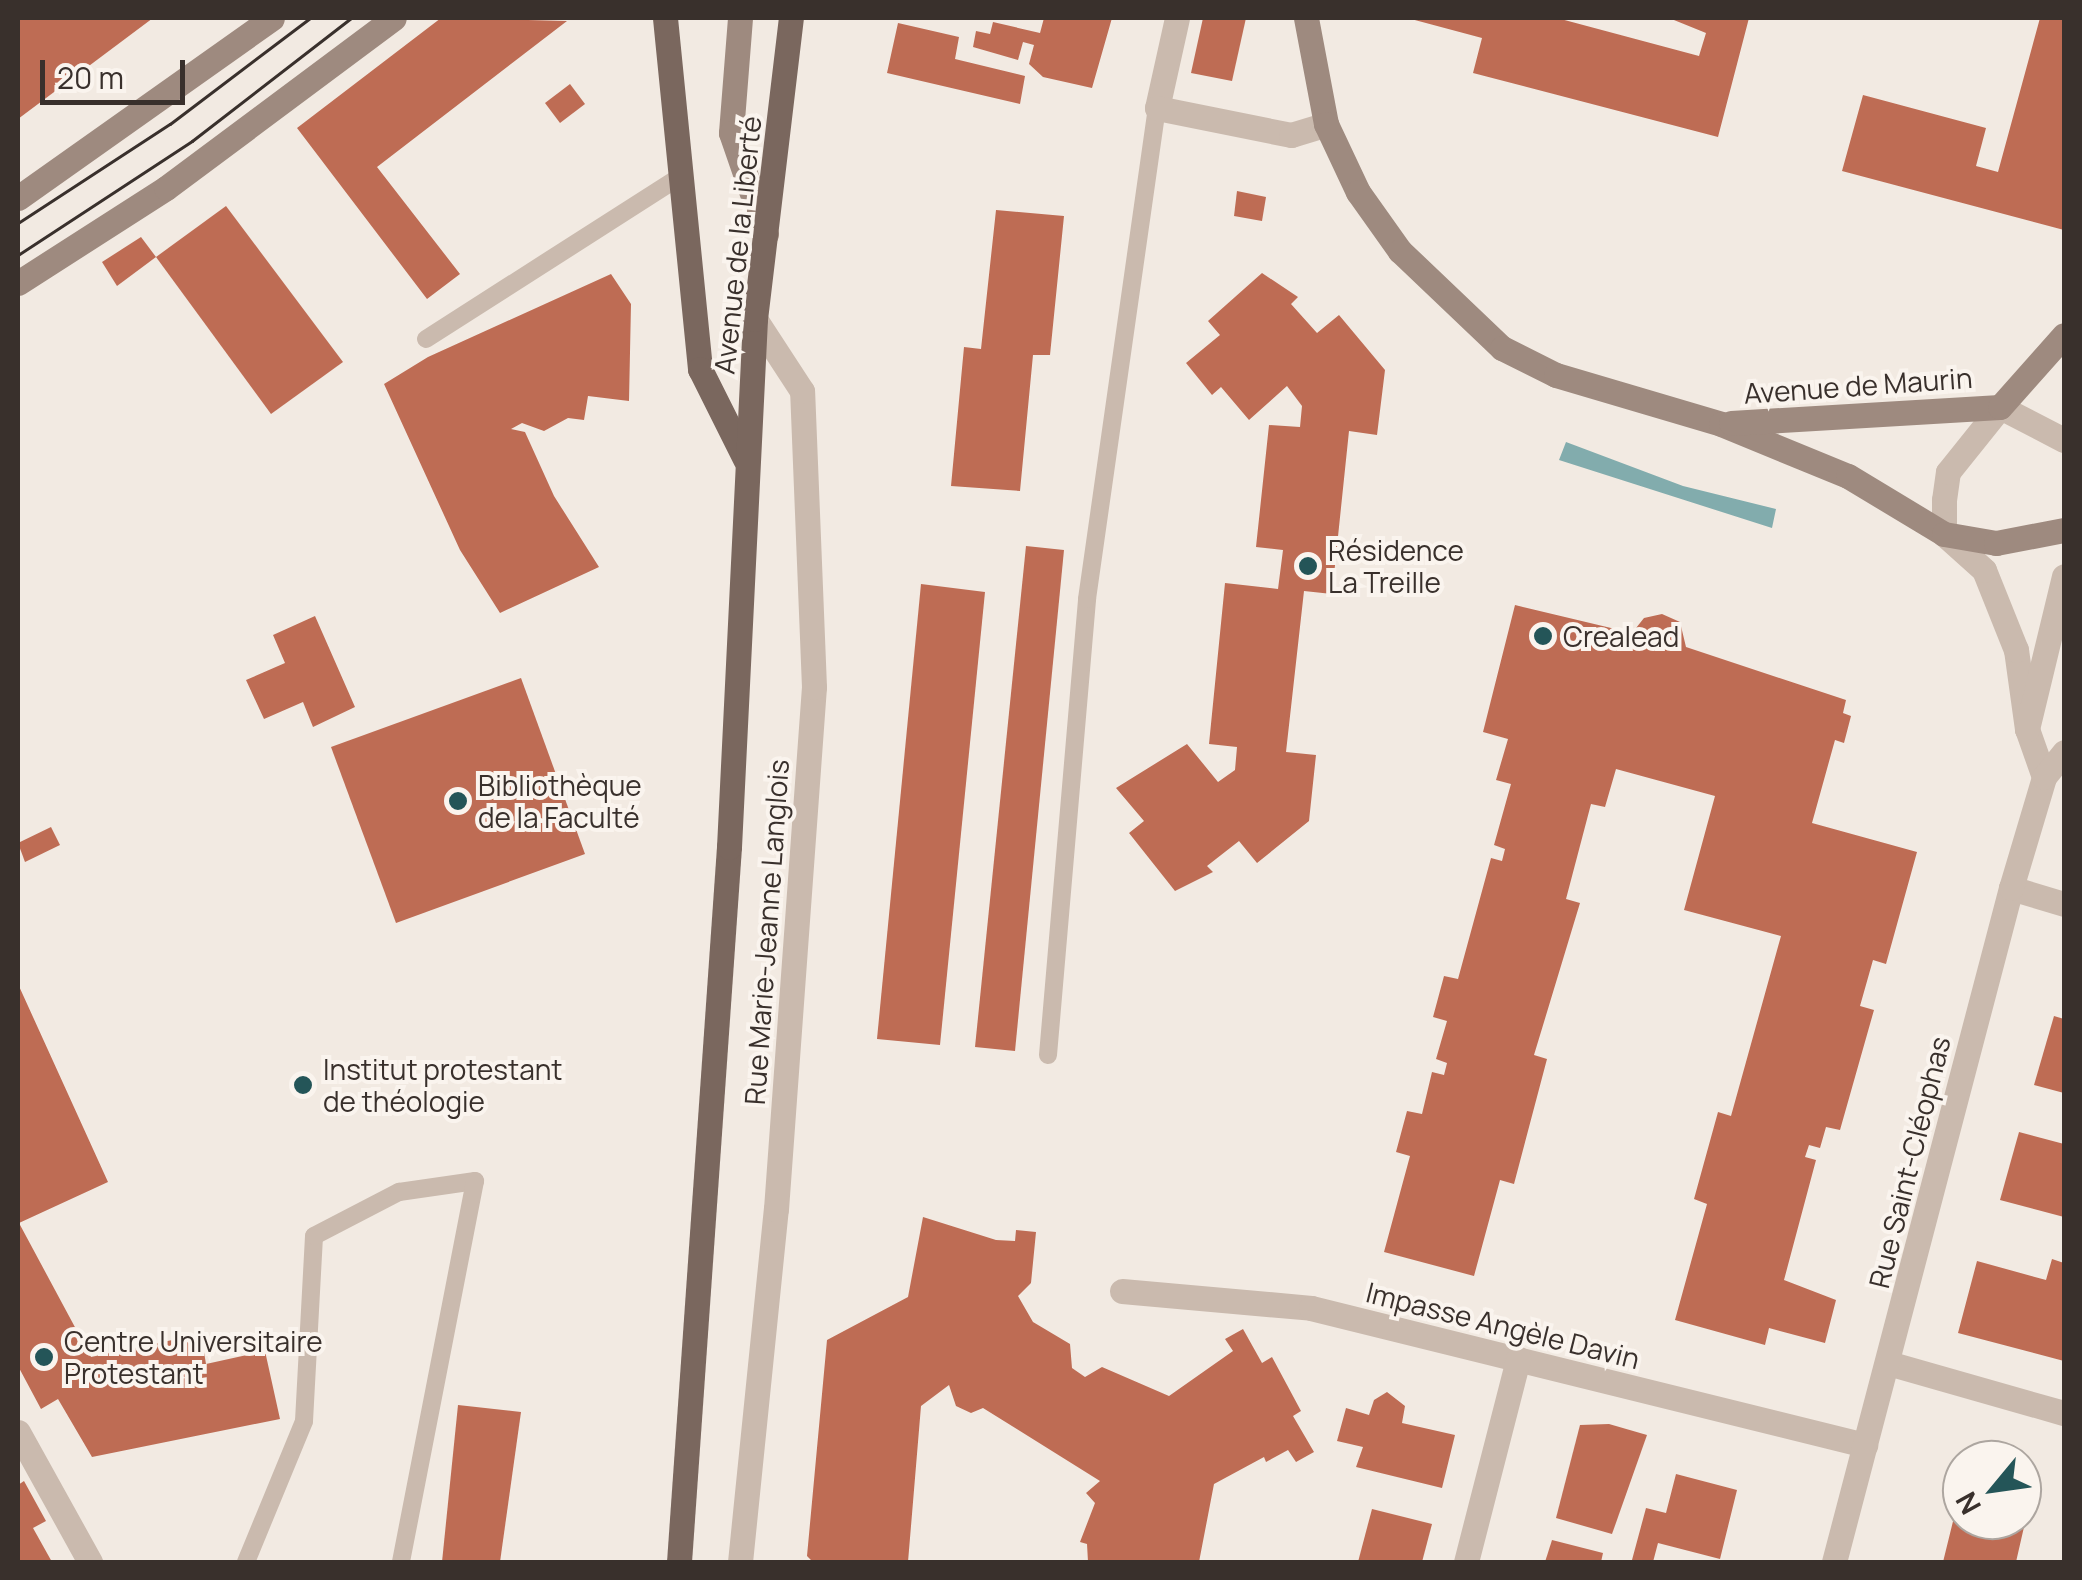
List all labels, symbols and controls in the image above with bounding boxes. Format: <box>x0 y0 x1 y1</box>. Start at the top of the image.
scale bar <box>45 40 190 102</box>
text: 20 m <box>57 57 124 98</box>
street label: Avenue de la Liberté <box>707 114 767 376</box>
street label: Avenue de Maurin <box>1743 360 1973 410</box>
place label: Résidence La Treille <box>1328 533 1464 599</box>
marker: Résidence La Treille <box>1297 555 1319 577</box>
place label: Crealead <box>1563 619 1679 653</box>
marker: Crealead <box>1532 625 1554 647</box>
street label: Rue Marie-Jeanne Langlois <box>737 758 795 1106</box>
place label: Bibliothèque de la Faculté <box>478 768 642 834</box>
marker: Bibliothèque de la Faculté <box>447 790 469 812</box>
street label: Rue Saint-Cléophas <box>1861 1033 1957 1291</box>
place label: Institut protestant de théologie <box>323 1052 563 1118</box>
marker: Institut protestant de théologie <box>292 1074 314 1096</box>
street label: Impasse Angèle Davin <box>1363 1275 1643 1375</box>
place label: Centre Universitaire Protestant <box>64 1324 323 1390</box>
marker: Centre Universitaire Protestant <box>33 1346 55 1368</box>
north arrow <box>1942 1440 2042 1540</box>
text: N <box>1946 1486 1989 1522</box>

